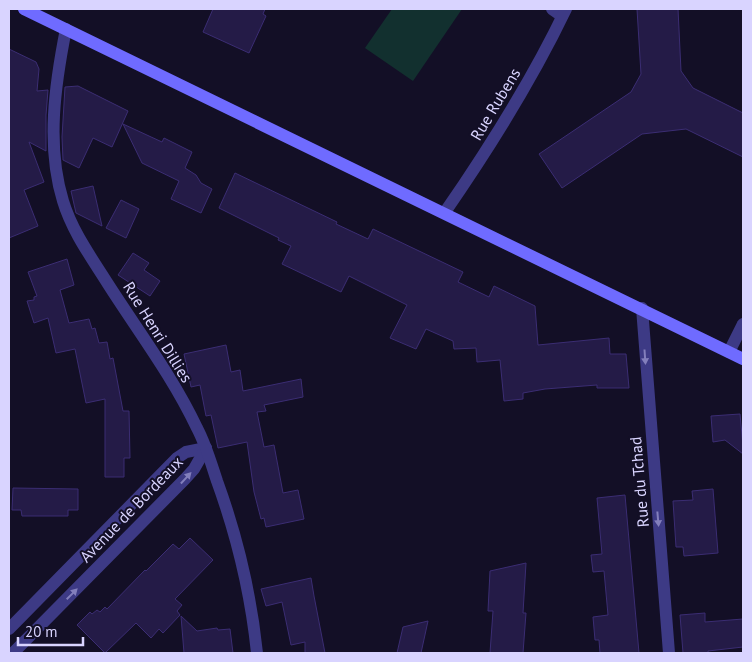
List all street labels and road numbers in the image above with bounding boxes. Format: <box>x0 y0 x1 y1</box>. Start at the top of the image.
street label: Rue Rubens <box>466 64 524 144</box>
street label: Rue Henri Dillies <box>119 278 197 386</box>
street label: Rue du Tchad <box>625 436 653 528</box>
street label: Avenue de Bordeaux <box>75 452 187 566</box>

